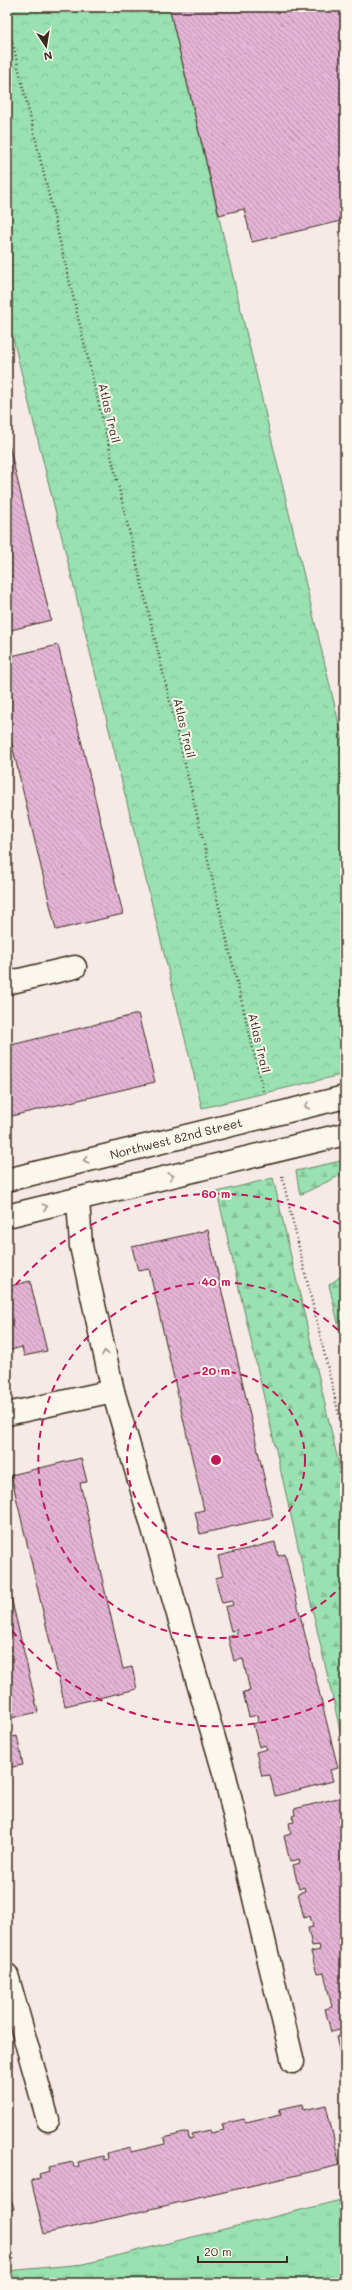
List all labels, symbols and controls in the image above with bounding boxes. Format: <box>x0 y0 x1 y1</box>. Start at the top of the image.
north arrow <box>26 26 66 66</box>
text: N <box>43 48 54 64</box>
street label: Atlas Trail <box>95 382 125 444</box>
street label: Atlas Trail <box>170 697 200 759</box>
street label: Atlas Trail <box>245 1012 275 1074</box>
one-way arrow <box>304 1102 310 1110</box>
street label: Northwest 82nd Street <box>108 1114 244 1162</box>
one-way arrow <box>82 1156 89 1164</box>
one-way arrow <box>168 1172 174 1180</box>
text: 60 m <box>202 1185 230 1201</box>
one-way arrow <box>42 1203 48 1211</box>
text: 40 m <box>201 1273 231 1289</box>
one-way arrow <box>102 1350 110 1356</box>
text: 20 m <box>202 1362 230 1378</box>
centre of rings <box>209 1453 223 1467</box>
scale bar <box>198 2238 287 2264</box>
text: 20 m <box>204 2243 232 2259</box>

